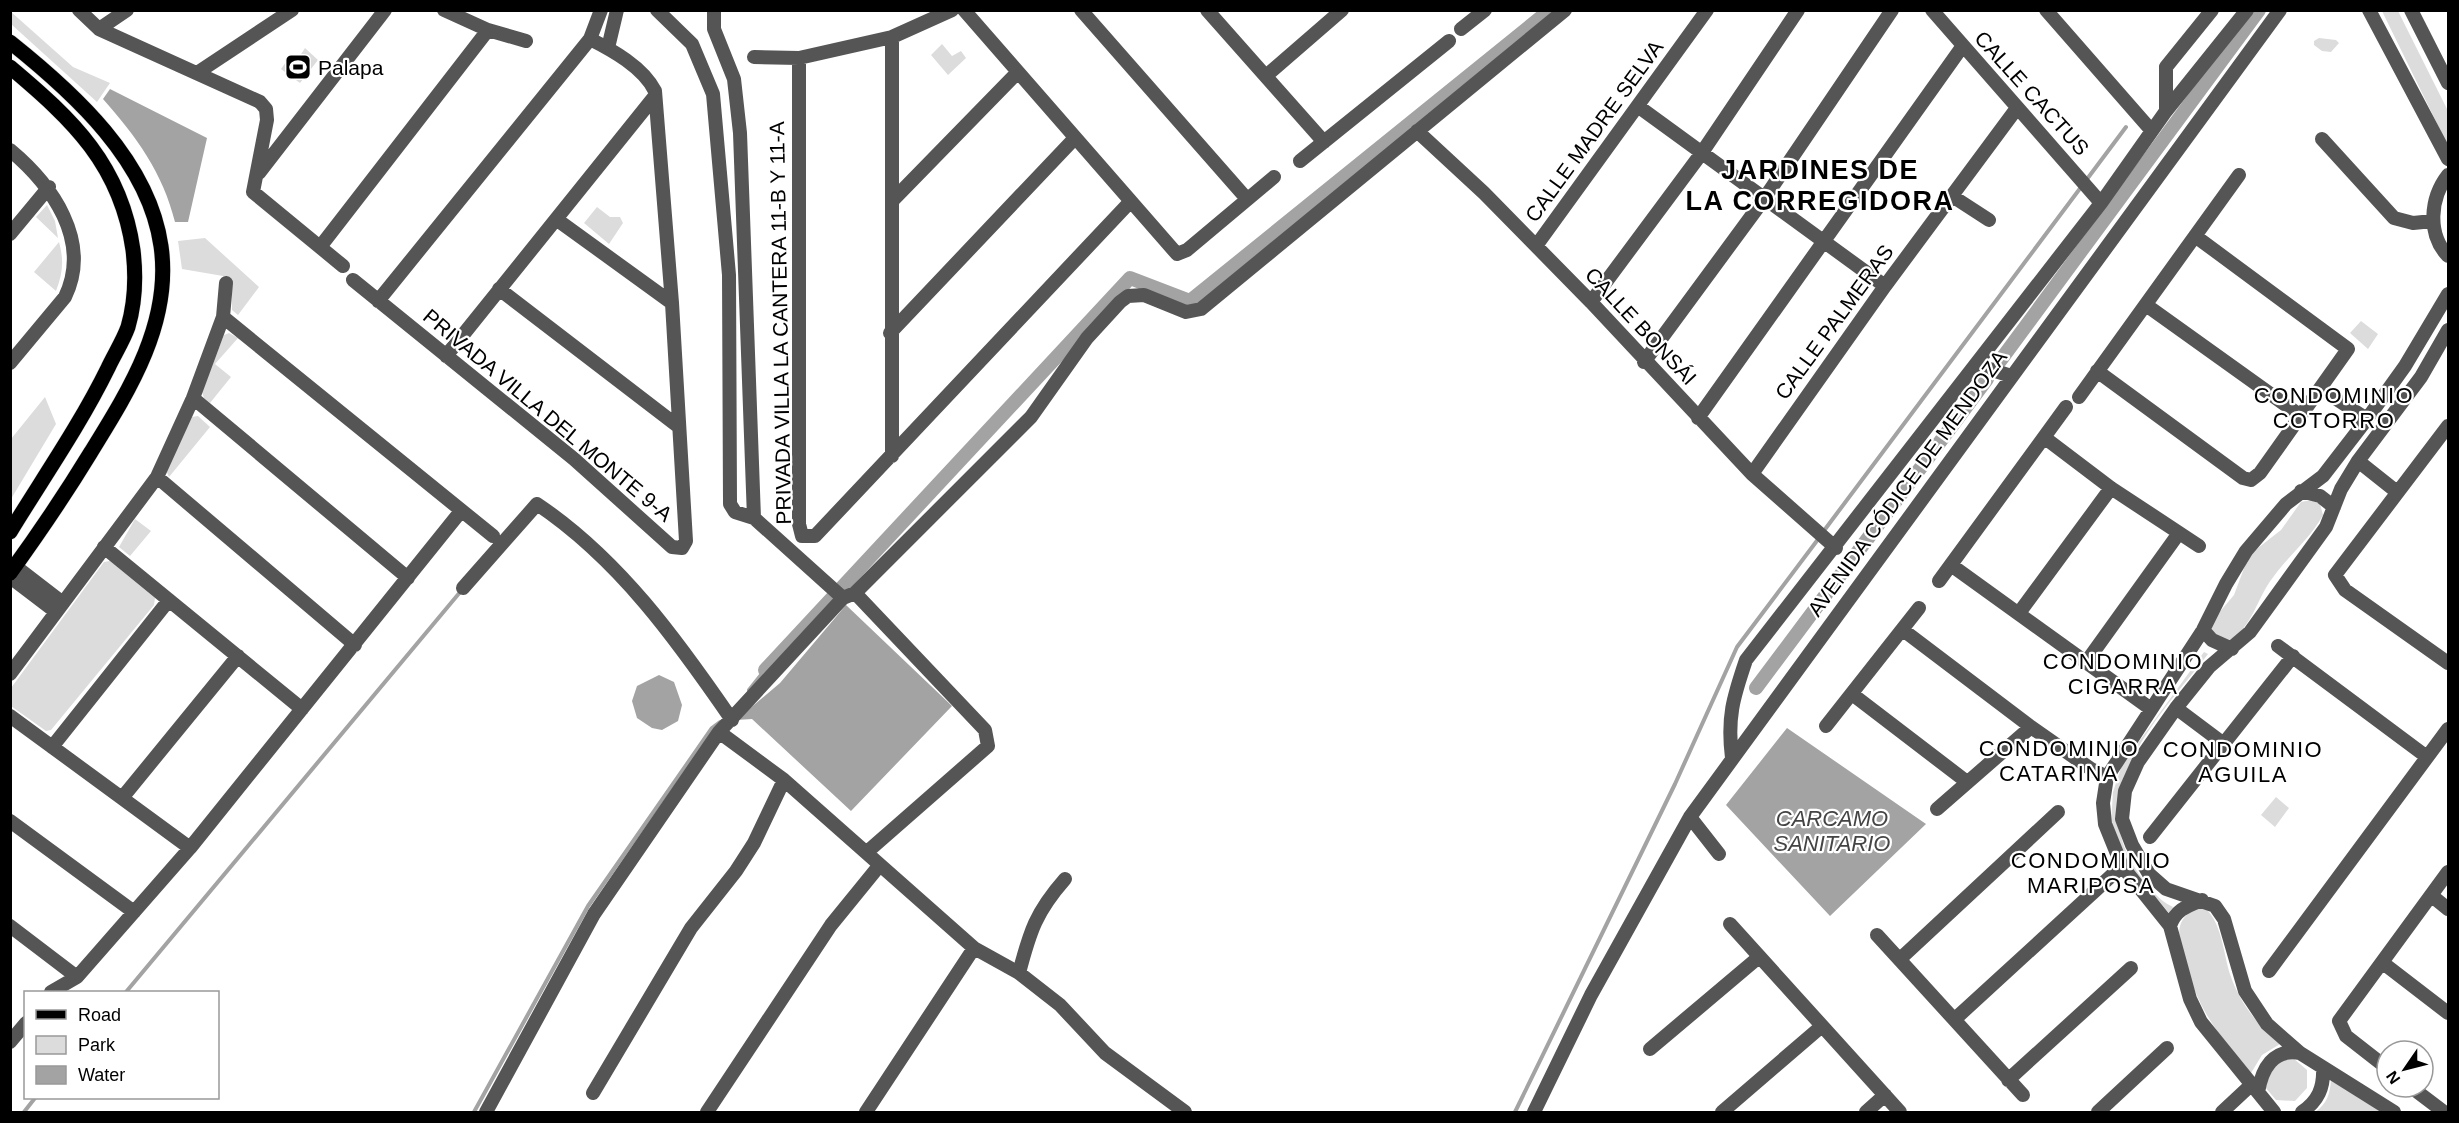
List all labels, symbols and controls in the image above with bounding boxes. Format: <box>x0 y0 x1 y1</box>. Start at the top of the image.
street label: CALLE CACTUS <box>1970 26 2094 160</box>
street label: CALLE MADRE SELVA <box>1520 36 1668 226</box>
sports icon: Palapa <box>283 52 313 82</box>
place label: Palapa <box>318 56 384 79</box>
street label: PRIVADA VILLA LA CANTERA 11-B Y 11-A <box>765 121 795 525</box>
district label: JARDINES DE LA CORREGIDORA <box>1686 155 1955 216</box>
street label: CALLE PALMERAS <box>1770 240 1898 404</box>
street label: CALLE BONSÁI <box>1581 263 1701 389</box>
street label: PRIVADA VILLA DEL MONTE 9-A <box>419 304 677 526</box>
street label: AVENIDA CÓDICE DE MENDOZA <box>1803 346 2011 620</box>
district label: CONDOMINIO COTORRO <box>2254 383 2414 433</box>
district label: CONDOMINIO CIGARRA <box>2043 649 2203 699</box>
district label: CONDOMINIO CATARINA <box>1979 736 2139 786</box>
district label: CONDOMINIO AGUILA <box>2163 737 2323 787</box>
water label: CARCAMO SANITARIO <box>1774 806 1890 856</box>
district label: CONDOMINIO MARIPOSA <box>2011 848 2171 898</box>
legend <box>24 991 219 1099</box>
text: Road <box>78 1005 121 1025</box>
text: Park <box>78 1035 116 1055</box>
north arrow <box>2375 1039 2435 1099</box>
text: Water <box>78 1065 125 1085</box>
text: N <box>2383 1068 2403 1087</box>

